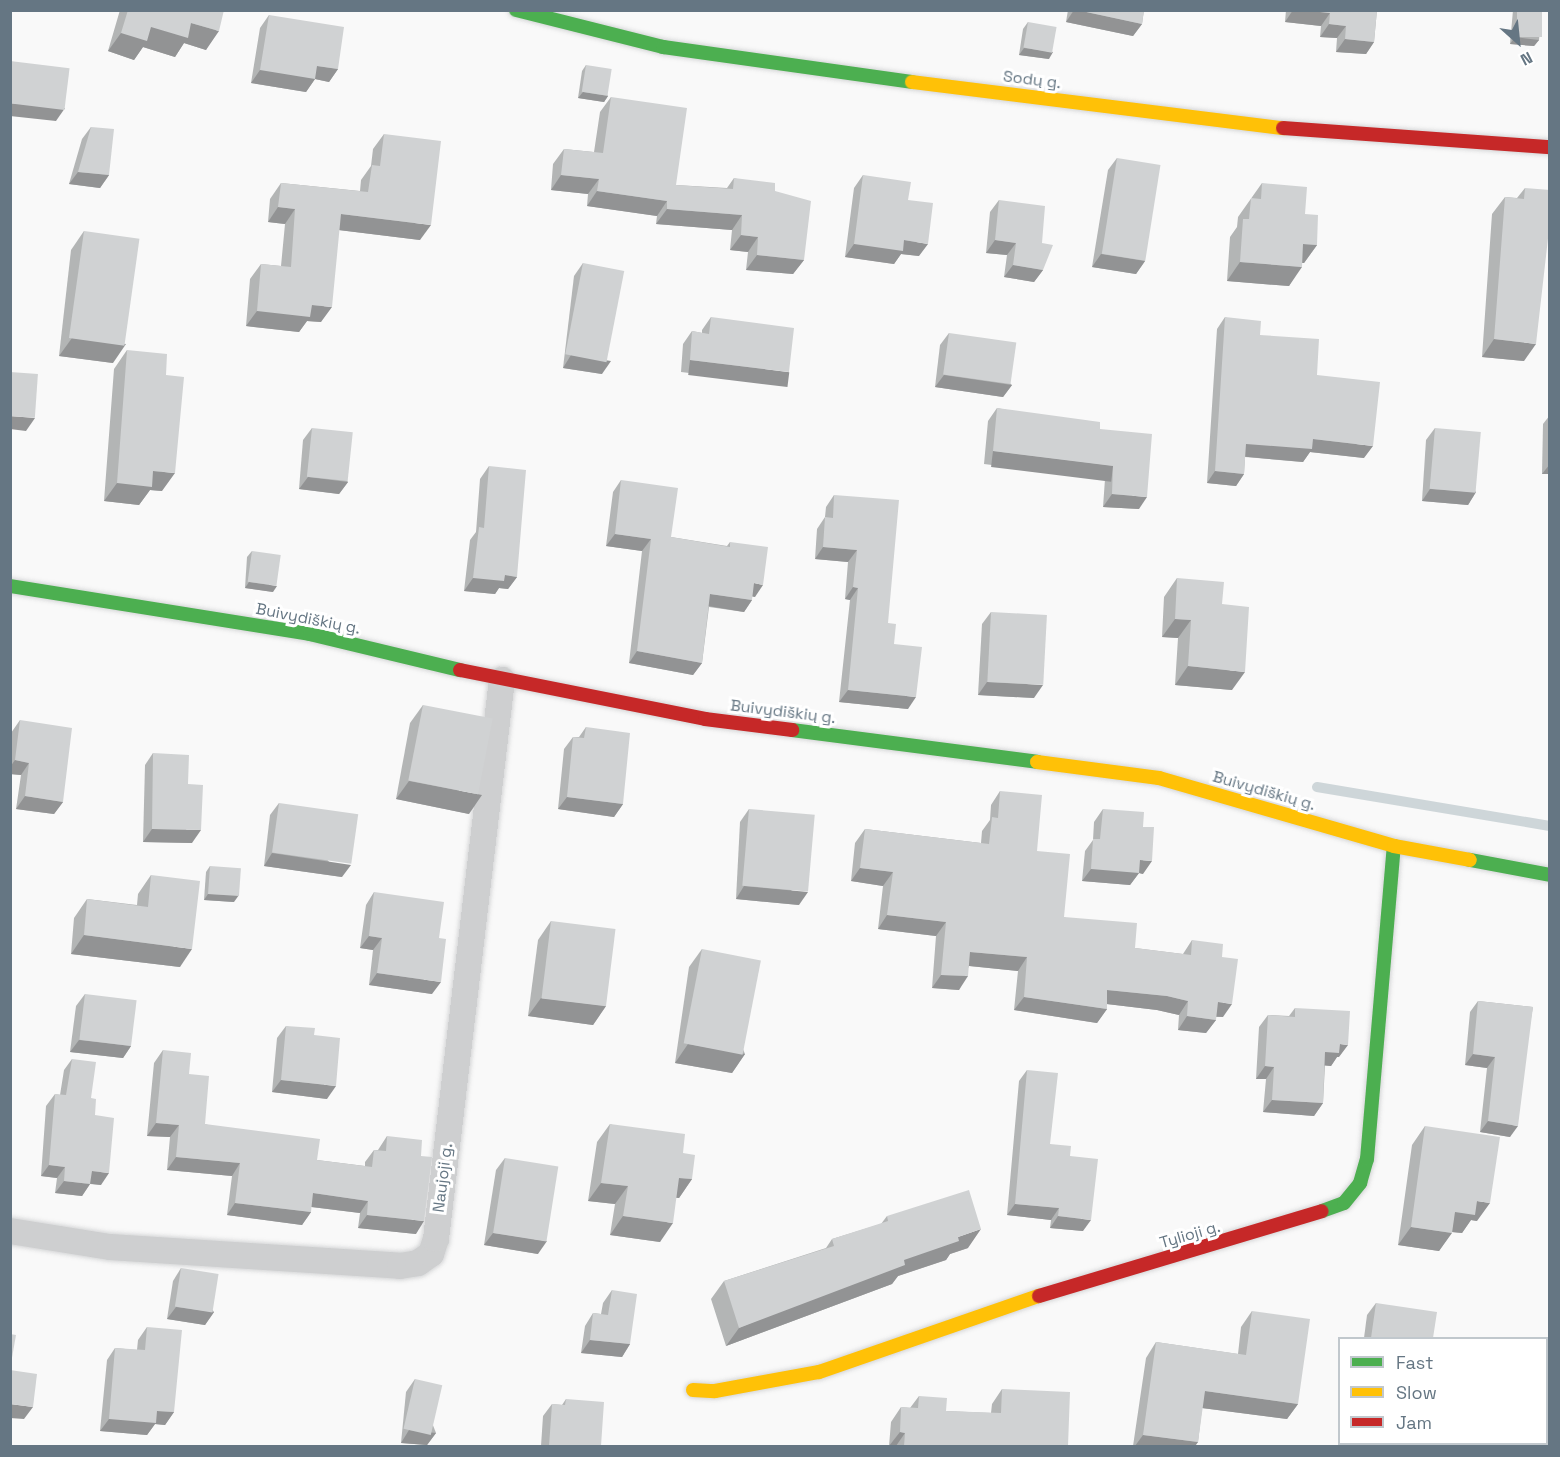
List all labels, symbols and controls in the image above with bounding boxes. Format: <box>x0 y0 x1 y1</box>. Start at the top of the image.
north arrow <box>1488 12 1548 72</box>
text: N <box>1517 47 1536 70</box>
street label: Sodų g. <box>1002 67 1062 93</box>
street label: Buivydiškių g. <box>254 599 362 639</box>
street label: Buivydiškių g. <box>729 696 837 728</box>
street label: Buivydiškių g. <box>1210 767 1318 815</box>
street label: Naujoji g. <box>429 1142 457 1214</box>
street label: Tylioji g. <box>1158 1217 1222 1253</box>
legend <box>1338 1337 1548 1445</box>
text: Fast <box>1396 1351 1433 1374</box>
text: Slow <box>1396 1381 1437 1404</box>
text: Jam <box>1396 1411 1432 1434</box>

